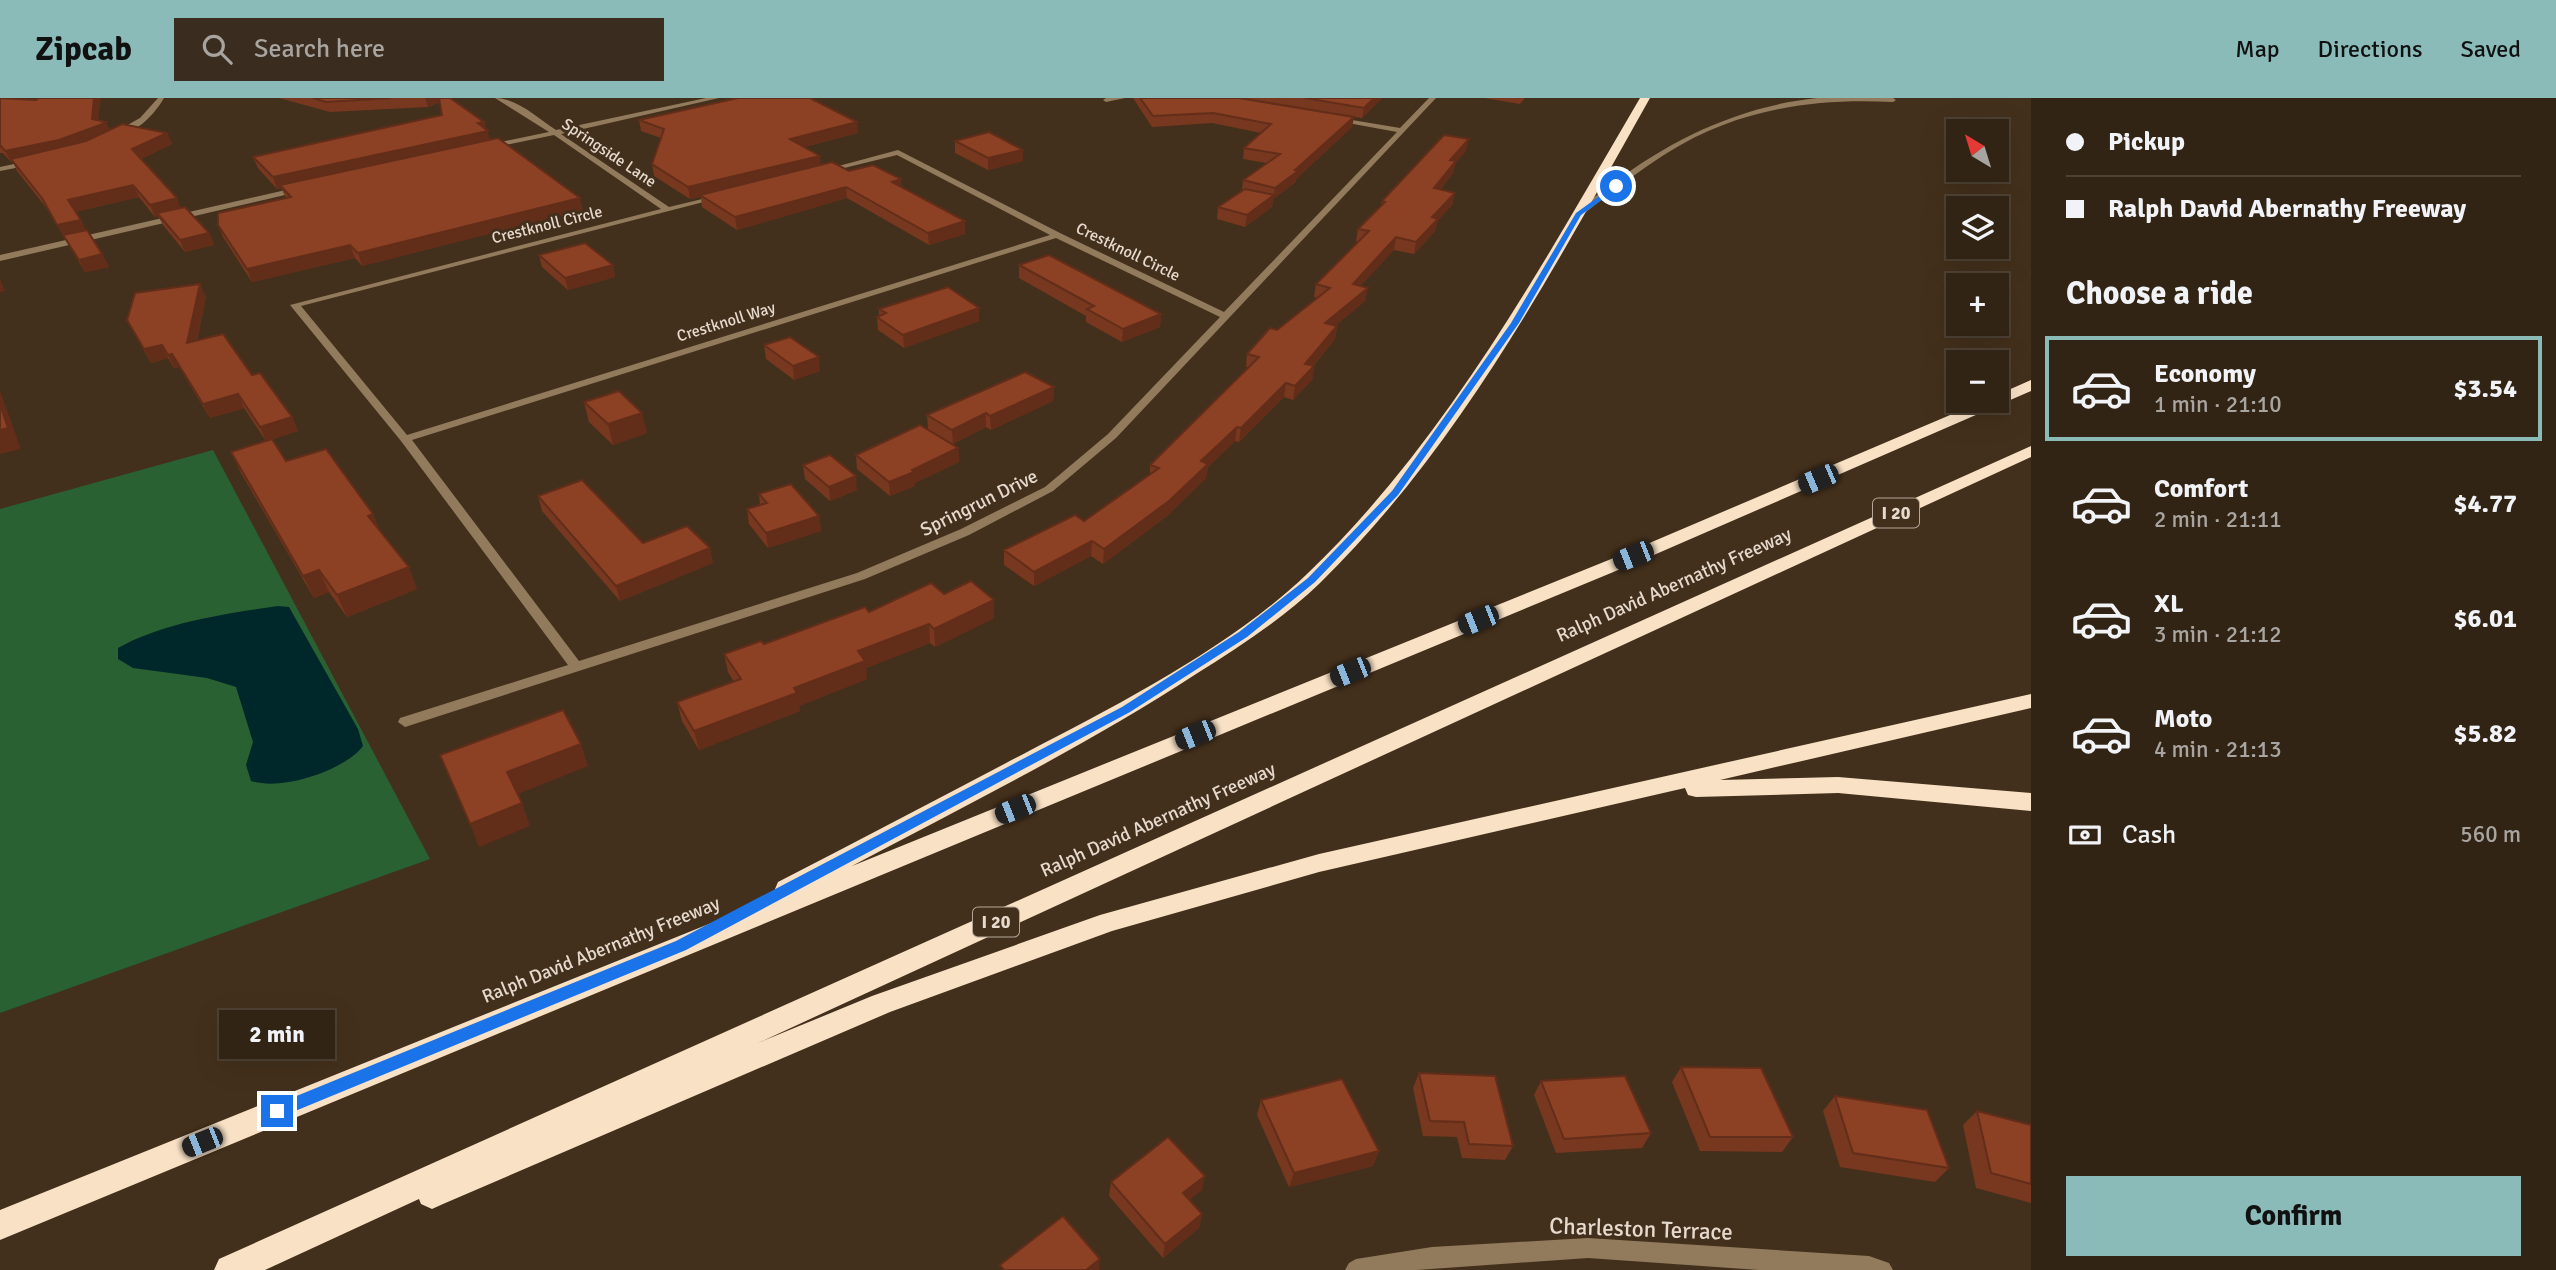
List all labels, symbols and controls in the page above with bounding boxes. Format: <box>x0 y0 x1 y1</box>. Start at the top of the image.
search box <box>174 18 664 81</box>
text: Zipcab <box>35 29 132 70</box>
icon: search <box>198 30 236 68</box>
text: Search here <box>254 33 385 65</box>
text: Map <box>2235 34 2280 64</box>
text: Directions <box>2318 34 2423 64</box>
text: Saved <box>2461 34 2521 64</box>
street label: Springside Lane <box>558 114 660 192</box>
north arrow <box>1946 119 2009 182</box>
map controls <box>1946 119 2009 413</box>
text: Pickup <box>2108 126 2185 158</box>
route start <box>1600 170 1632 202</box>
text: Ralph David Abernathy Freeway <box>2108 193 2466 225</box>
button: layers <box>1946 196 2009 259</box>
street label: Crestknoll Circle <box>490 202 604 248</box>
street label: Crestknoll Circle <box>1073 218 1183 286</box>
button: + <box>1946 273 2009 336</box>
text: Choose a ride <box>2066 274 2253 313</box>
street label: Crestknoll Way <box>674 297 778 346</box>
button: − <box>1946 350 2009 413</box>
icon: car <box>2070 357 2133 420</box>
text: Economy <box>2154 358 2256 390</box>
text: $3.54 <box>2453 373 2517 405</box>
text: 1 min · 21:10 <box>2154 390 2282 419</box>
car <box>1795 461 1842 497</box>
street label: Springrun Drive <box>916 464 1042 542</box>
icon: car <box>2070 472 2133 535</box>
text: Comfort <box>2154 473 2248 505</box>
text: $4.77 <box>2453 488 2517 520</box>
road number: I 20 <box>1873 498 1919 528</box>
text: 2 min · 21:11 <box>2154 505 2282 534</box>
street label: Ralph David Abernathy Freeway <box>1553 522 1795 648</box>
car <box>1610 538 1657 574</box>
icon: car <box>2070 587 2133 650</box>
text: XL <box>2154 588 2184 620</box>
car <box>1455 602 1502 638</box>
text: $6.01 <box>2453 603 2517 635</box>
text: 3 min · 21:12 <box>2154 620 2282 649</box>
car <box>1327 654 1374 690</box>
icon: car <box>2070 702 2133 765</box>
text: Moto <box>2154 703 2212 735</box>
car <box>1172 717 1219 753</box>
text: $5.82 <box>2453 718 2517 750</box>
text: 4 min · 21:13 <box>2154 735 2282 764</box>
street label: Ralph David Abernathy Freeway <box>1037 757 1279 883</box>
car <box>992 791 1039 827</box>
icon: cash <box>2066 816 2104 854</box>
text: Cash <box>2122 819 2176 851</box>
text: 560 m <box>2460 820 2521 849</box>
street label: Ralph David Abernathy Freeway <box>478 891 724 1009</box>
road number: I 20 <box>973 908 1019 936</box>
callout: 2 min <box>219 1010 335 1058</box>
text: 2 min <box>249 1020 305 1049</box>
route end <box>261 1095 293 1127</box>
car <box>179 1124 226 1160</box>
button: Confirm <box>2066 1176 2521 1256</box>
street label: Charleston Terrace <box>1549 1211 1733 1247</box>

